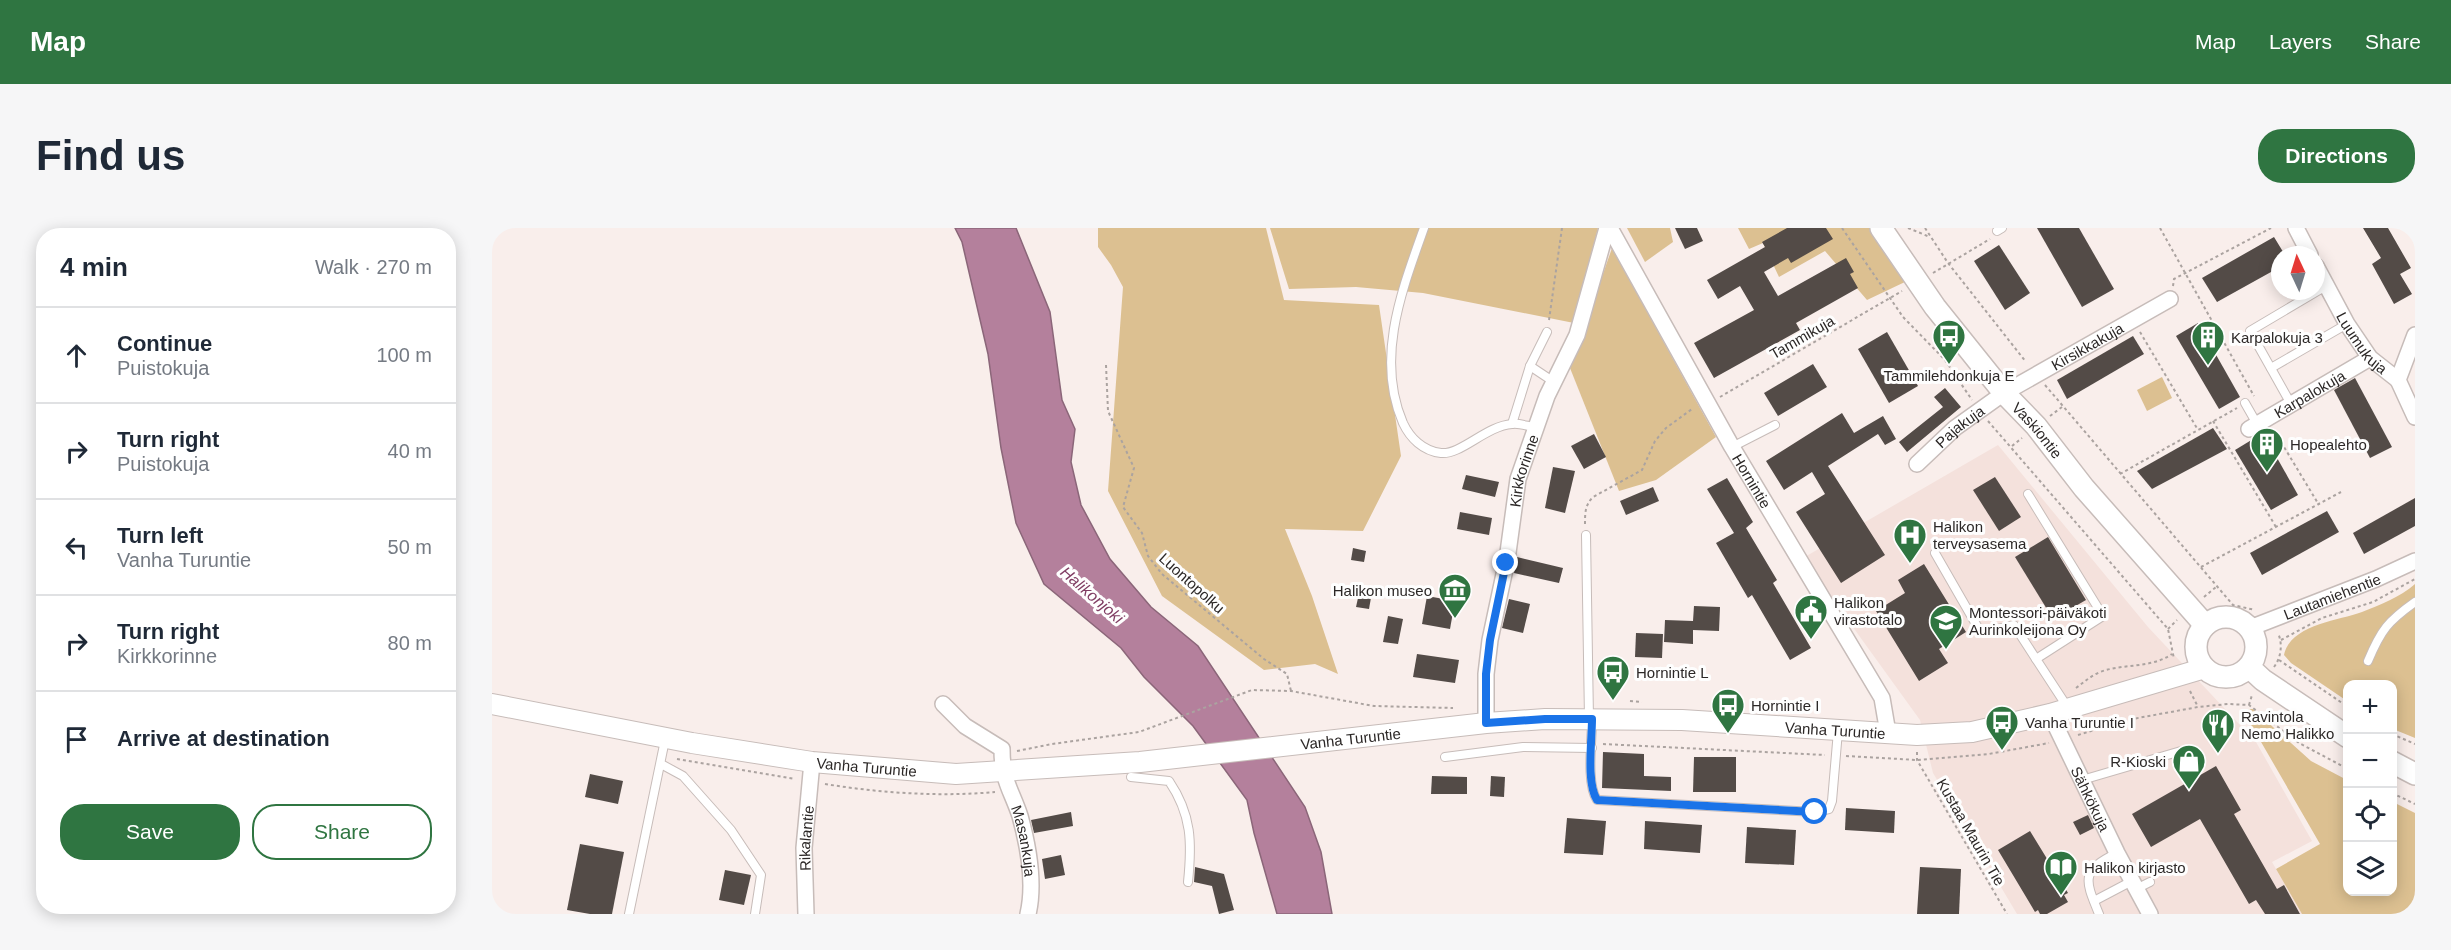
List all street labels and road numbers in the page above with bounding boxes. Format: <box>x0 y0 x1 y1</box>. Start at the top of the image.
street label: Luumukuja <box>2334 309 2391 377</box>
street label: Tammikuja <box>1767 311 1838 362</box>
street label: Kirsikkakuja <box>2048 319 2127 373</box>
street label: Karpalokuja <box>2271 366 2348 421</box>
street label: Vaskiontie <box>2009 399 2066 461</box>
street label: Pajakuja <box>1932 401 1988 451</box>
street label: Kirkkorinne <box>1506 432 1541 508</box>
street label: Hornintie <box>1729 451 1775 511</box>
street label: Luontopolku <box>1156 549 1228 617</box>
street label: Lautamiehentie <box>2281 570 2383 623</box>
street label: Vanha Turuntie <box>1784 718 1886 741</box>
street label: Vanha Turuntie <box>1300 724 1401 752</box>
street label: Vanha Turuntie <box>816 754 917 779</box>
street label: Sähkökuja <box>2068 763 2114 835</box>
street label: Kustaa Maurin Tie <box>1933 775 2009 889</box>
street label: Masankuja <box>1008 803 1039 878</box>
street label: Rikalantie <box>795 804 816 871</box>

